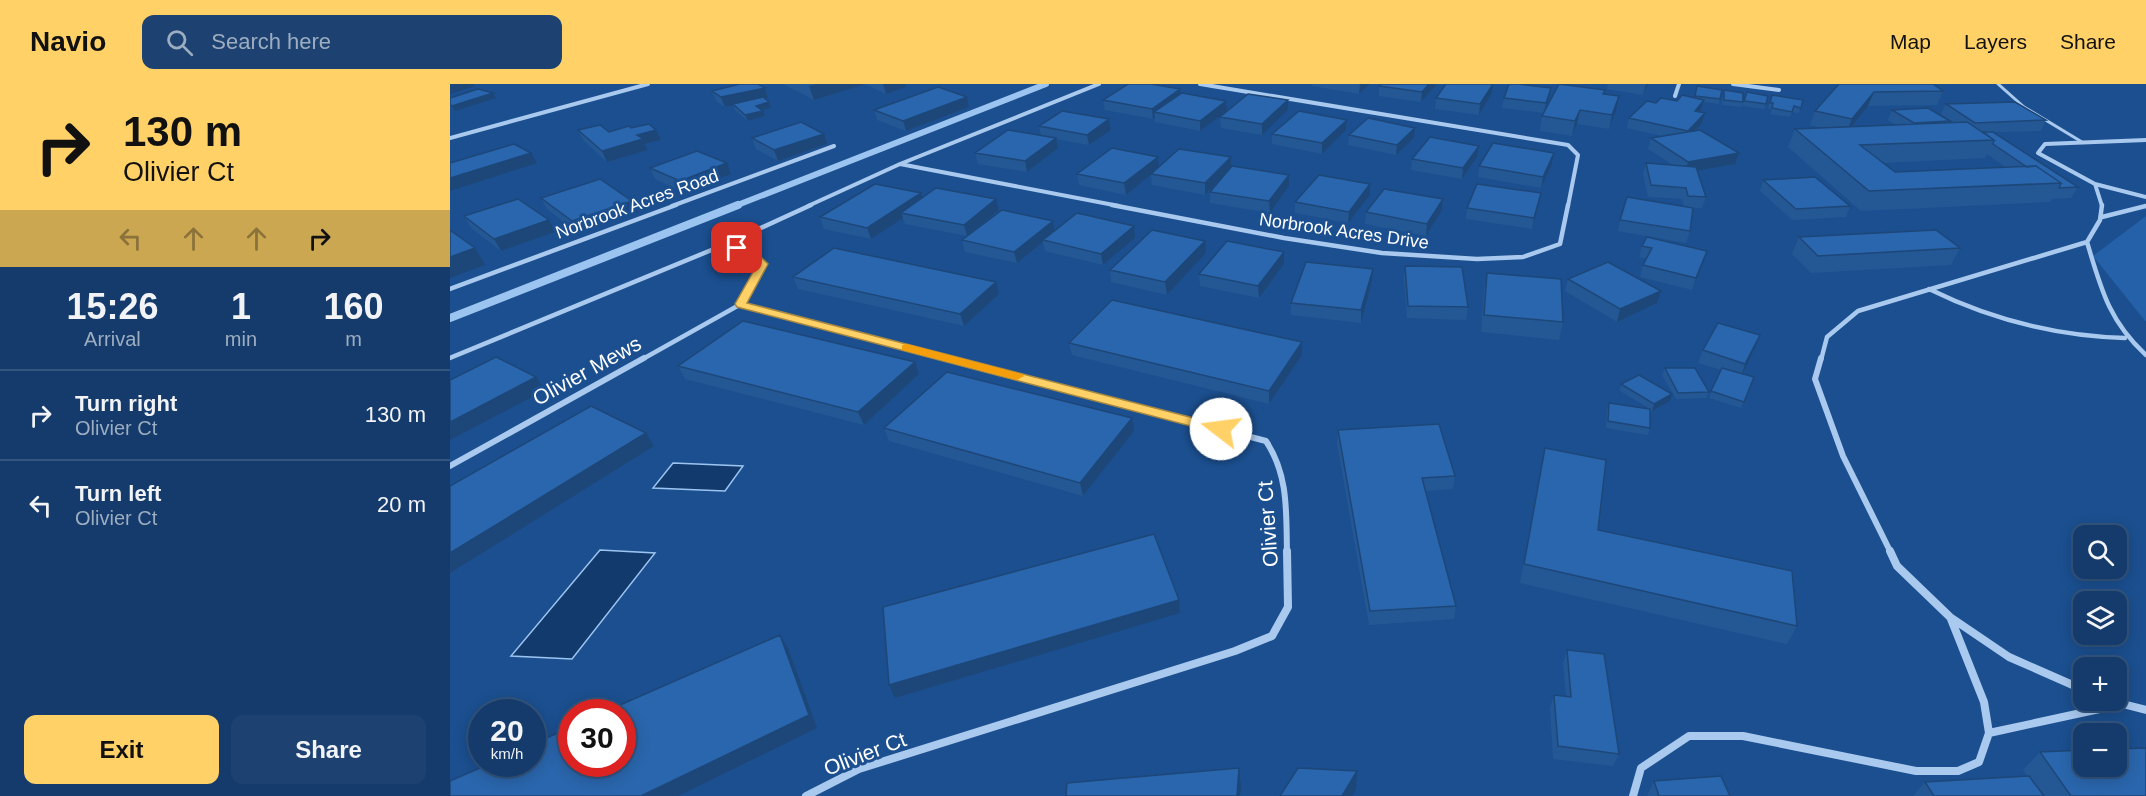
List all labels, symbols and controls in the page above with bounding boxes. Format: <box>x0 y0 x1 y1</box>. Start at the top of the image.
search box <box>142 15 562 69</box>
text: Navio <box>30 26 106 57</box>
icon: search <box>163 26 196 59</box>
text: Search here <box>211 29 331 54</box>
text: Map <box>1890 30 1931 53</box>
text: Layers <box>1964 30 2027 53</box>
text: Share <box>2060 30 2116 53</box>
icon: right <box>24 108 102 186</box>
text: 130 m <box>123 108 242 155</box>
text: Olivier Ct <box>123 157 234 187</box>
street label: Norbrook Acres Road <box>553 165 721 243</box>
street label: Norbrook Acres Drive <box>1258 209 1430 253</box>
icon: left <box>114 222 147 255</box>
icon: ahead <box>177 222 210 255</box>
icon: ahead <box>240 222 273 255</box>
icon: right <box>303 222 336 255</box>
pin <box>711 222 762 273</box>
icon: arrive <box>720 231 753 264</box>
text: 15:26 <box>66 286 158 327</box>
text: 1 <box>231 286 251 327</box>
text: 160 <box>323 286 384 327</box>
text: Arrival <box>84 328 141 350</box>
text: min <box>225 328 257 350</box>
text: m <box>345 328 362 350</box>
street label: Olivier Mews <box>529 331 645 410</box>
text: Turn right <box>75 391 177 416</box>
position arrow <box>1189 397 1253 461</box>
icon: right <box>24 399 57 432</box>
text: 130 m <box>365 402 426 427</box>
text: Olivier Ct <box>75 417 157 439</box>
street label: Olivier Ct <box>1253 480 1282 568</box>
text: Turn left <box>75 481 161 506</box>
icon: left <box>24 489 57 522</box>
text: 20 m <box>377 492 426 517</box>
text: Olivier Ct <box>75 507 157 529</box>
map controls <box>2073 525 2127 777</box>
button: search <box>2073 525 2127 579</box>
button: layers <box>2073 591 2127 645</box>
button: + <box>2073 657 2127 711</box>
speed limit sign: 30 <box>558 699 636 777</box>
text: 20 <box>490 714 524 747</box>
button: Exit <box>24 715 219 784</box>
button: Share <box>231 715 426 784</box>
button: − <box>2073 723 2127 777</box>
street label: Olivier Ct <box>820 727 909 780</box>
text: km/h <box>491 745 523 762</box>

